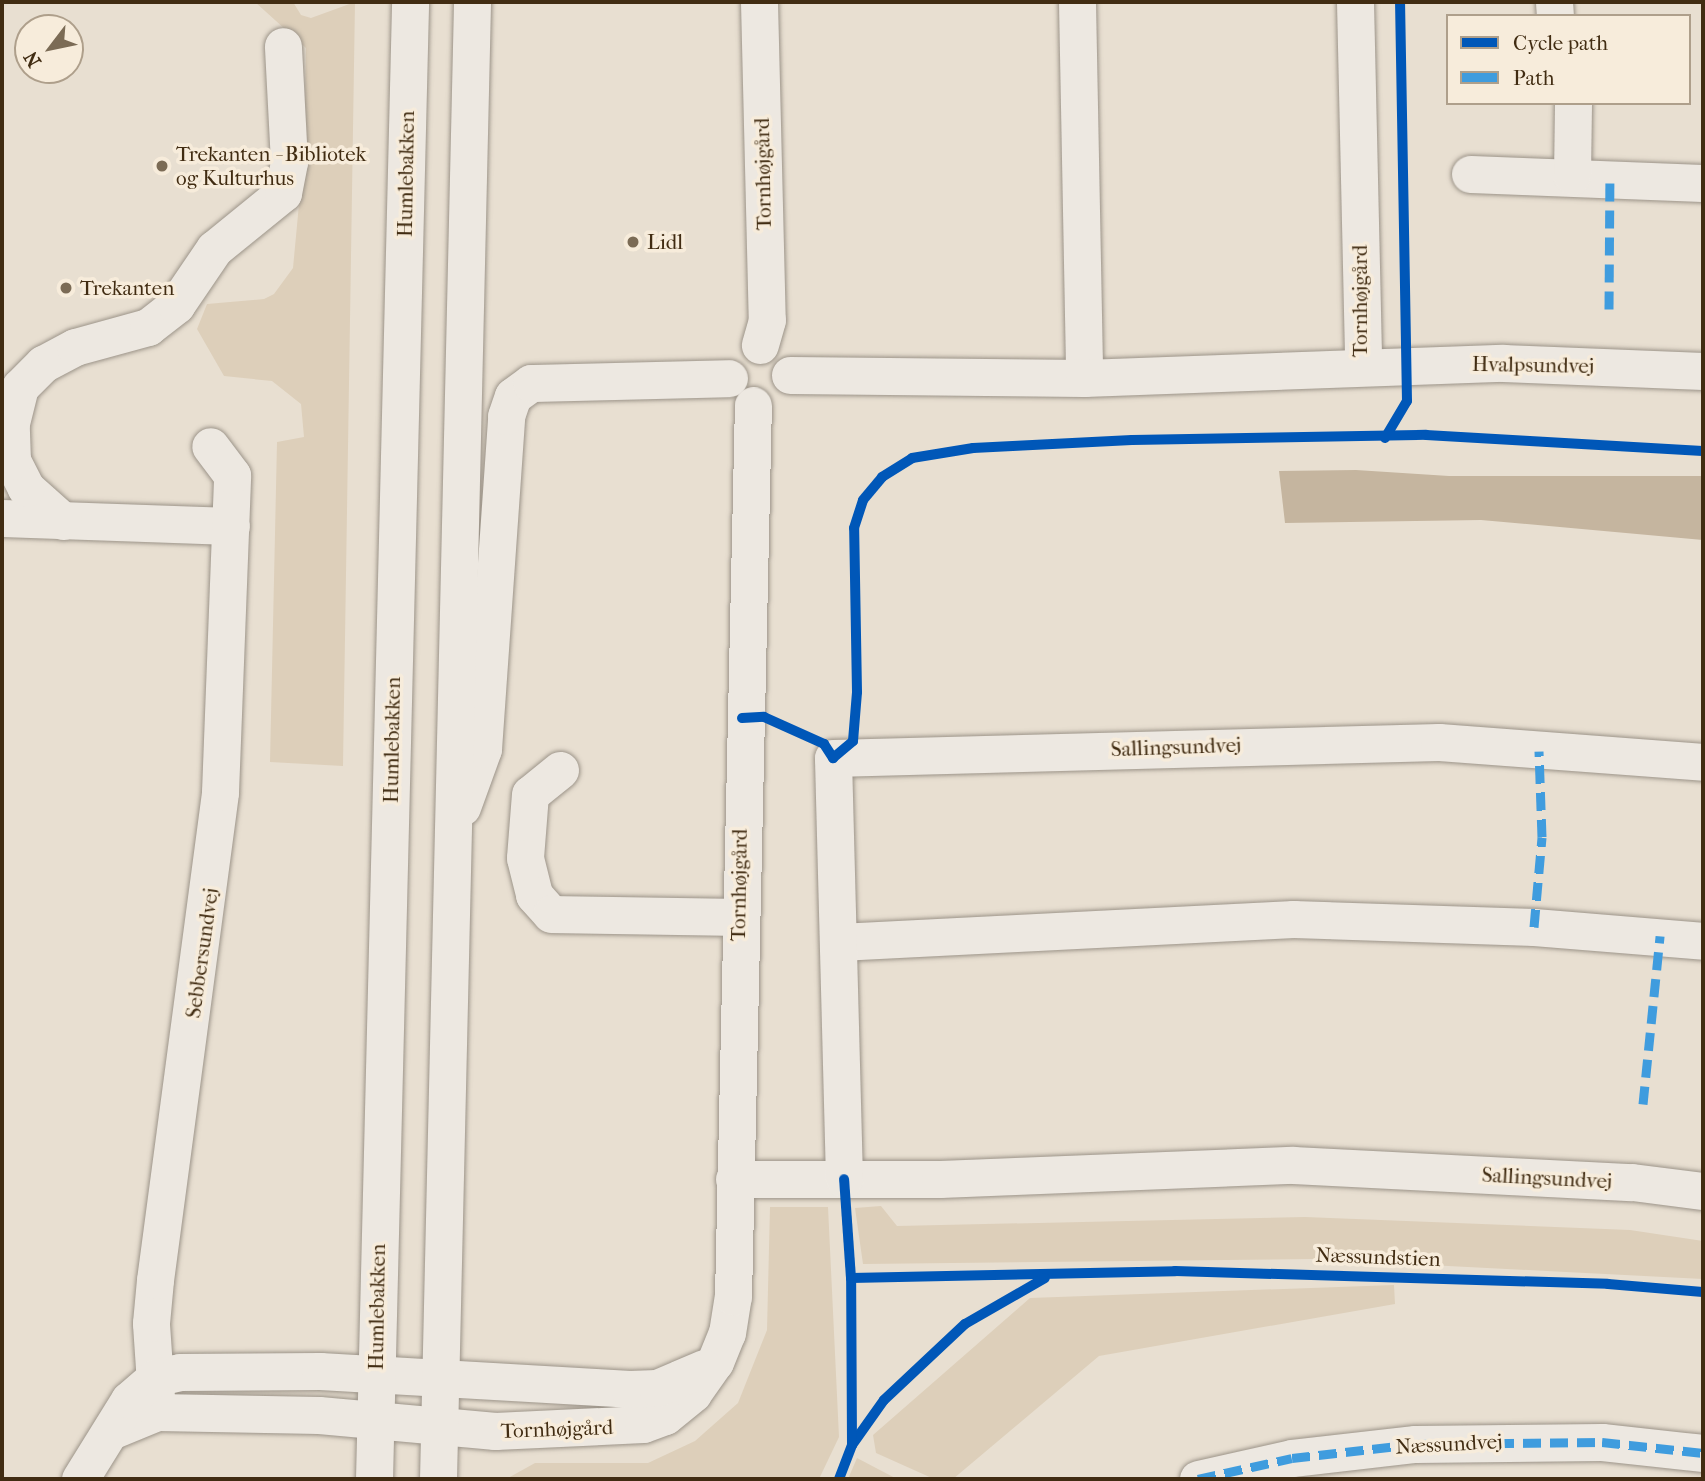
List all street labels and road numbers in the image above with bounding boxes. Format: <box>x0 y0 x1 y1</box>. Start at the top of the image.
street label: Humlebakken <box>392 111 420 237</box>
street label: Tornhøjgård <box>749 118 777 230</box>
street label: Tornhøjgård <box>1347 245 1373 357</box>
street label: Hvalpsundvej <box>1472 351 1594 379</box>
street label: Humlebakken <box>378 677 406 803</box>
street label: Sallingsundvej <box>1110 732 1242 762</box>
street label: Tornhøjgård <box>725 829 753 941</box>
street label: Sebbersundvej <box>180 886 224 1020</box>
street label: Sallingsundvej <box>1481 1162 1613 1194</box>
street label: Næssundstien <box>1315 1242 1441 1272</box>
street label: Humlebakken <box>363 1244 391 1370</box>
street label: Tornhøjgård <box>500 1414 614 1444</box>
street label: Næssundvej <box>1395 1429 1503 1459</box>

